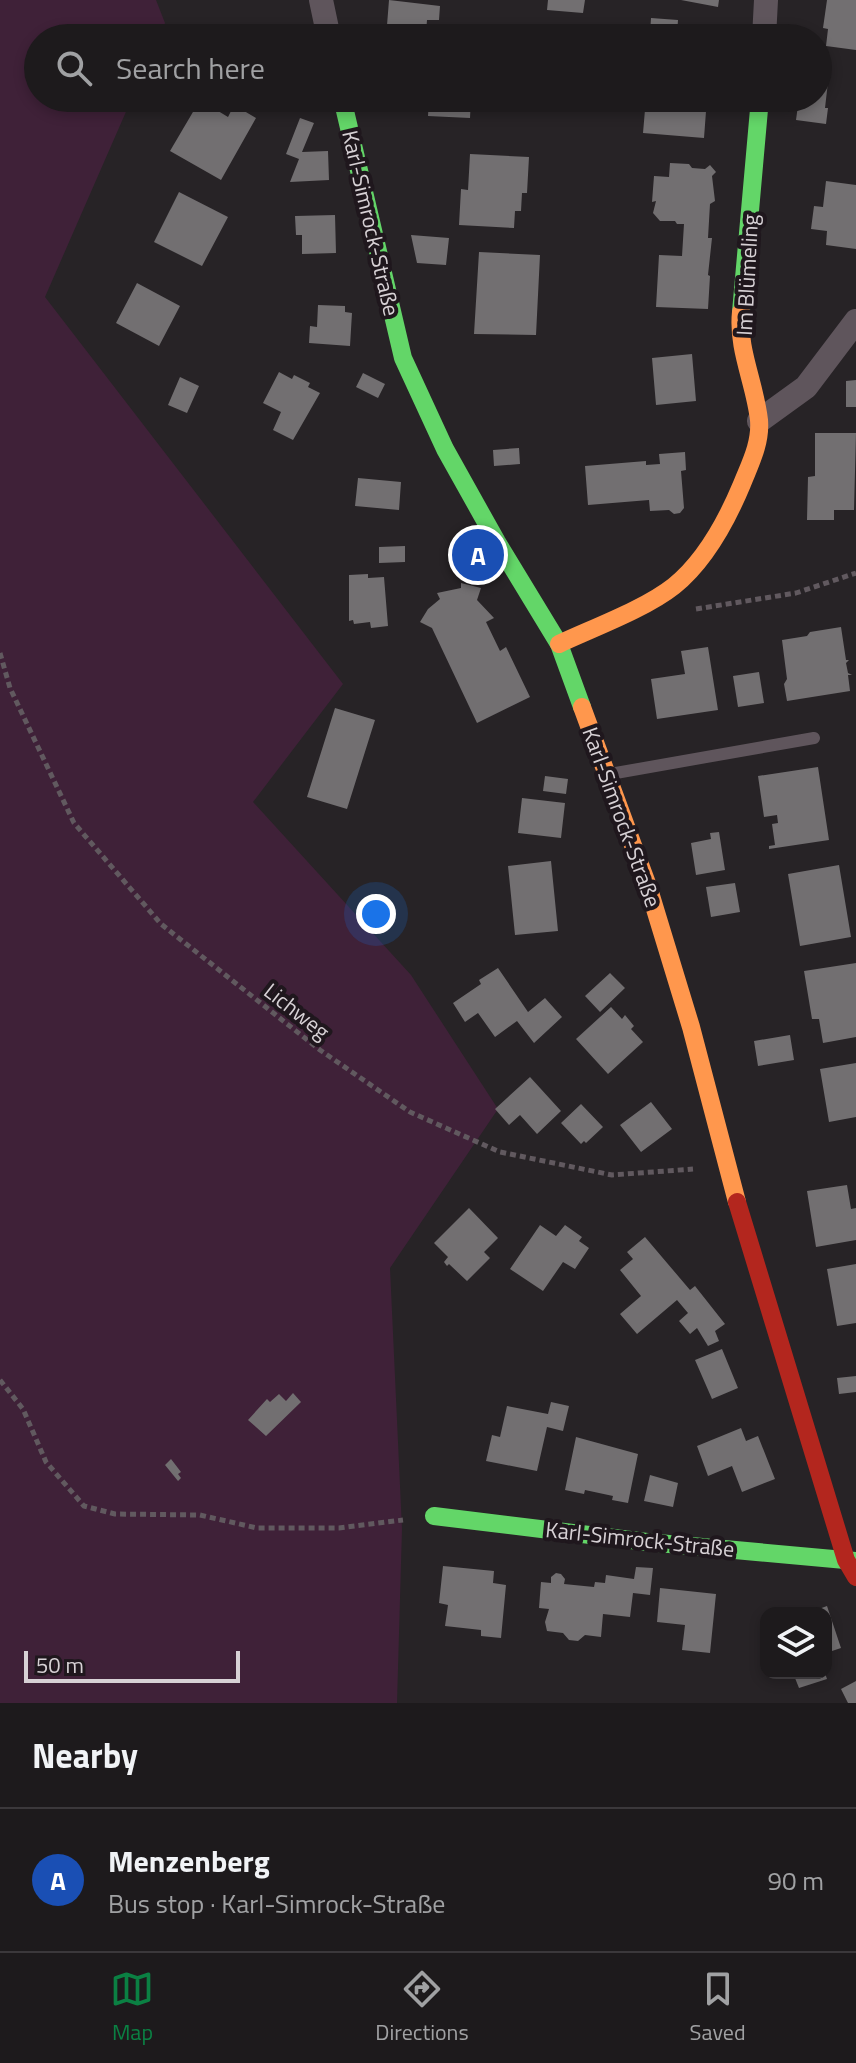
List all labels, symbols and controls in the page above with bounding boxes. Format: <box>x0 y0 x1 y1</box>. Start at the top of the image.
search box <box>24 24 832 112</box>
text: Search here <box>116 45 265 91</box>
icon: search <box>52 46 96 90</box>
street label: Karl-Simrock-Straße <box>333 127 409 319</box>
street label: Im Blümeling <box>727 213 767 337</box>
pin: A <box>452 525 504 585</box>
street label: Karl-Simrock-Straße <box>574 722 670 912</box>
your location <box>356 894 396 934</box>
street label: Lichweg <box>257 974 337 1048</box>
street label: Karl-Simrock-Straße <box>544 1512 736 1566</box>
map controls <box>760 1607 832 1679</box>
button: layers <box>760 1607 832 1679</box>
scale bar <box>24 1647 240 1683</box>
text: 50 m <box>36 1648 84 1682</box>
text: Nearby <box>32 1729 138 1781</box>
text: Menzenberg <box>108 1838 270 1884</box>
text: A <box>50 1861 66 1900</box>
text: 90 m <box>767 1861 824 1900</box>
text: Bus stop · Karl-Simrock-Straße <box>108 1884 445 1923</box>
tab: Map <box>110 1967 154 2049</box>
tab: Directions <box>375 1967 469 2049</box>
tab: Saved <box>690 1967 746 2049</box>

